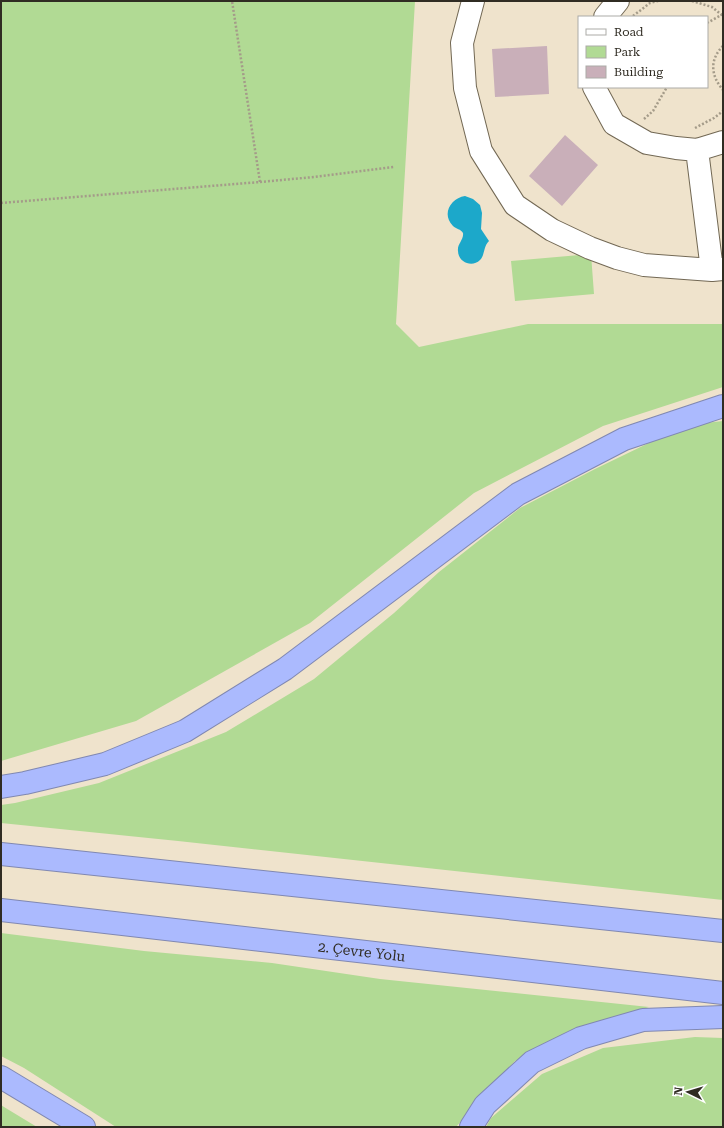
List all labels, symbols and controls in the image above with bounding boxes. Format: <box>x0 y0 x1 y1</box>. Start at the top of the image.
legend <box>578 16 708 88</box>
text: Road <box>614 25 644 39</box>
text: Park <box>614 45 641 59</box>
text: Building <box>614 65 663 79</box>
street label: 2. Çevre Yolu <box>317 938 406 964</box>
north arrow <box>668 1072 708 1112</box>
text: N <box>672 1086 685 1096</box>

